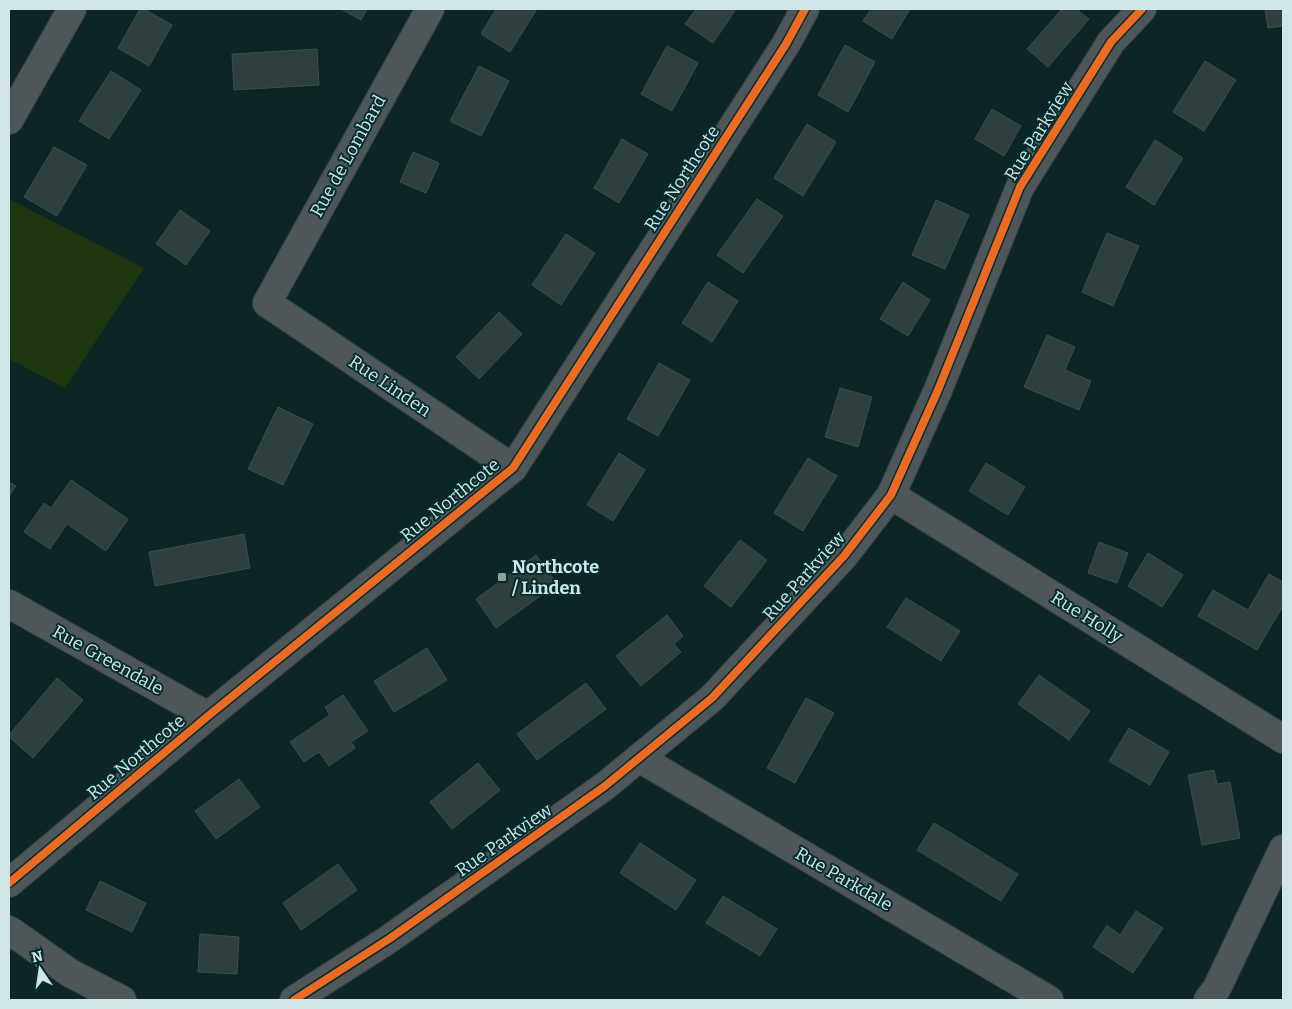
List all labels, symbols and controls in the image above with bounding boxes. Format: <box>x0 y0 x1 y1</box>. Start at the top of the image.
street label: Rue Parkview <box>1000 77 1078 185</box>
street label: Rue de Lombard <box>305 91 391 221</box>
street label: Rue Northcote <box>640 121 724 235</box>
street label: Rue Linden <box>345 350 436 422</box>
street label: Rue Northcote <box>396 453 504 547</box>
street label: Rue Parkview <box>758 526 850 625</box>
place label: Northcote / Linden <box>511 556 599 599</box>
marker: Northcote / Linden <box>496 571 508 583</box>
street label: Rue Holly <box>1047 586 1127 648</box>
street label: Rue Greendale <box>49 620 167 700</box>
street label: Rue Northcote <box>82 710 190 804</box>
street label: Rue Parkview <box>452 798 557 881</box>
street label: Rue Parkdale <box>791 842 897 916</box>
north arrow <box>15 944 65 994</box>
text: N <box>30 947 45 966</box>

